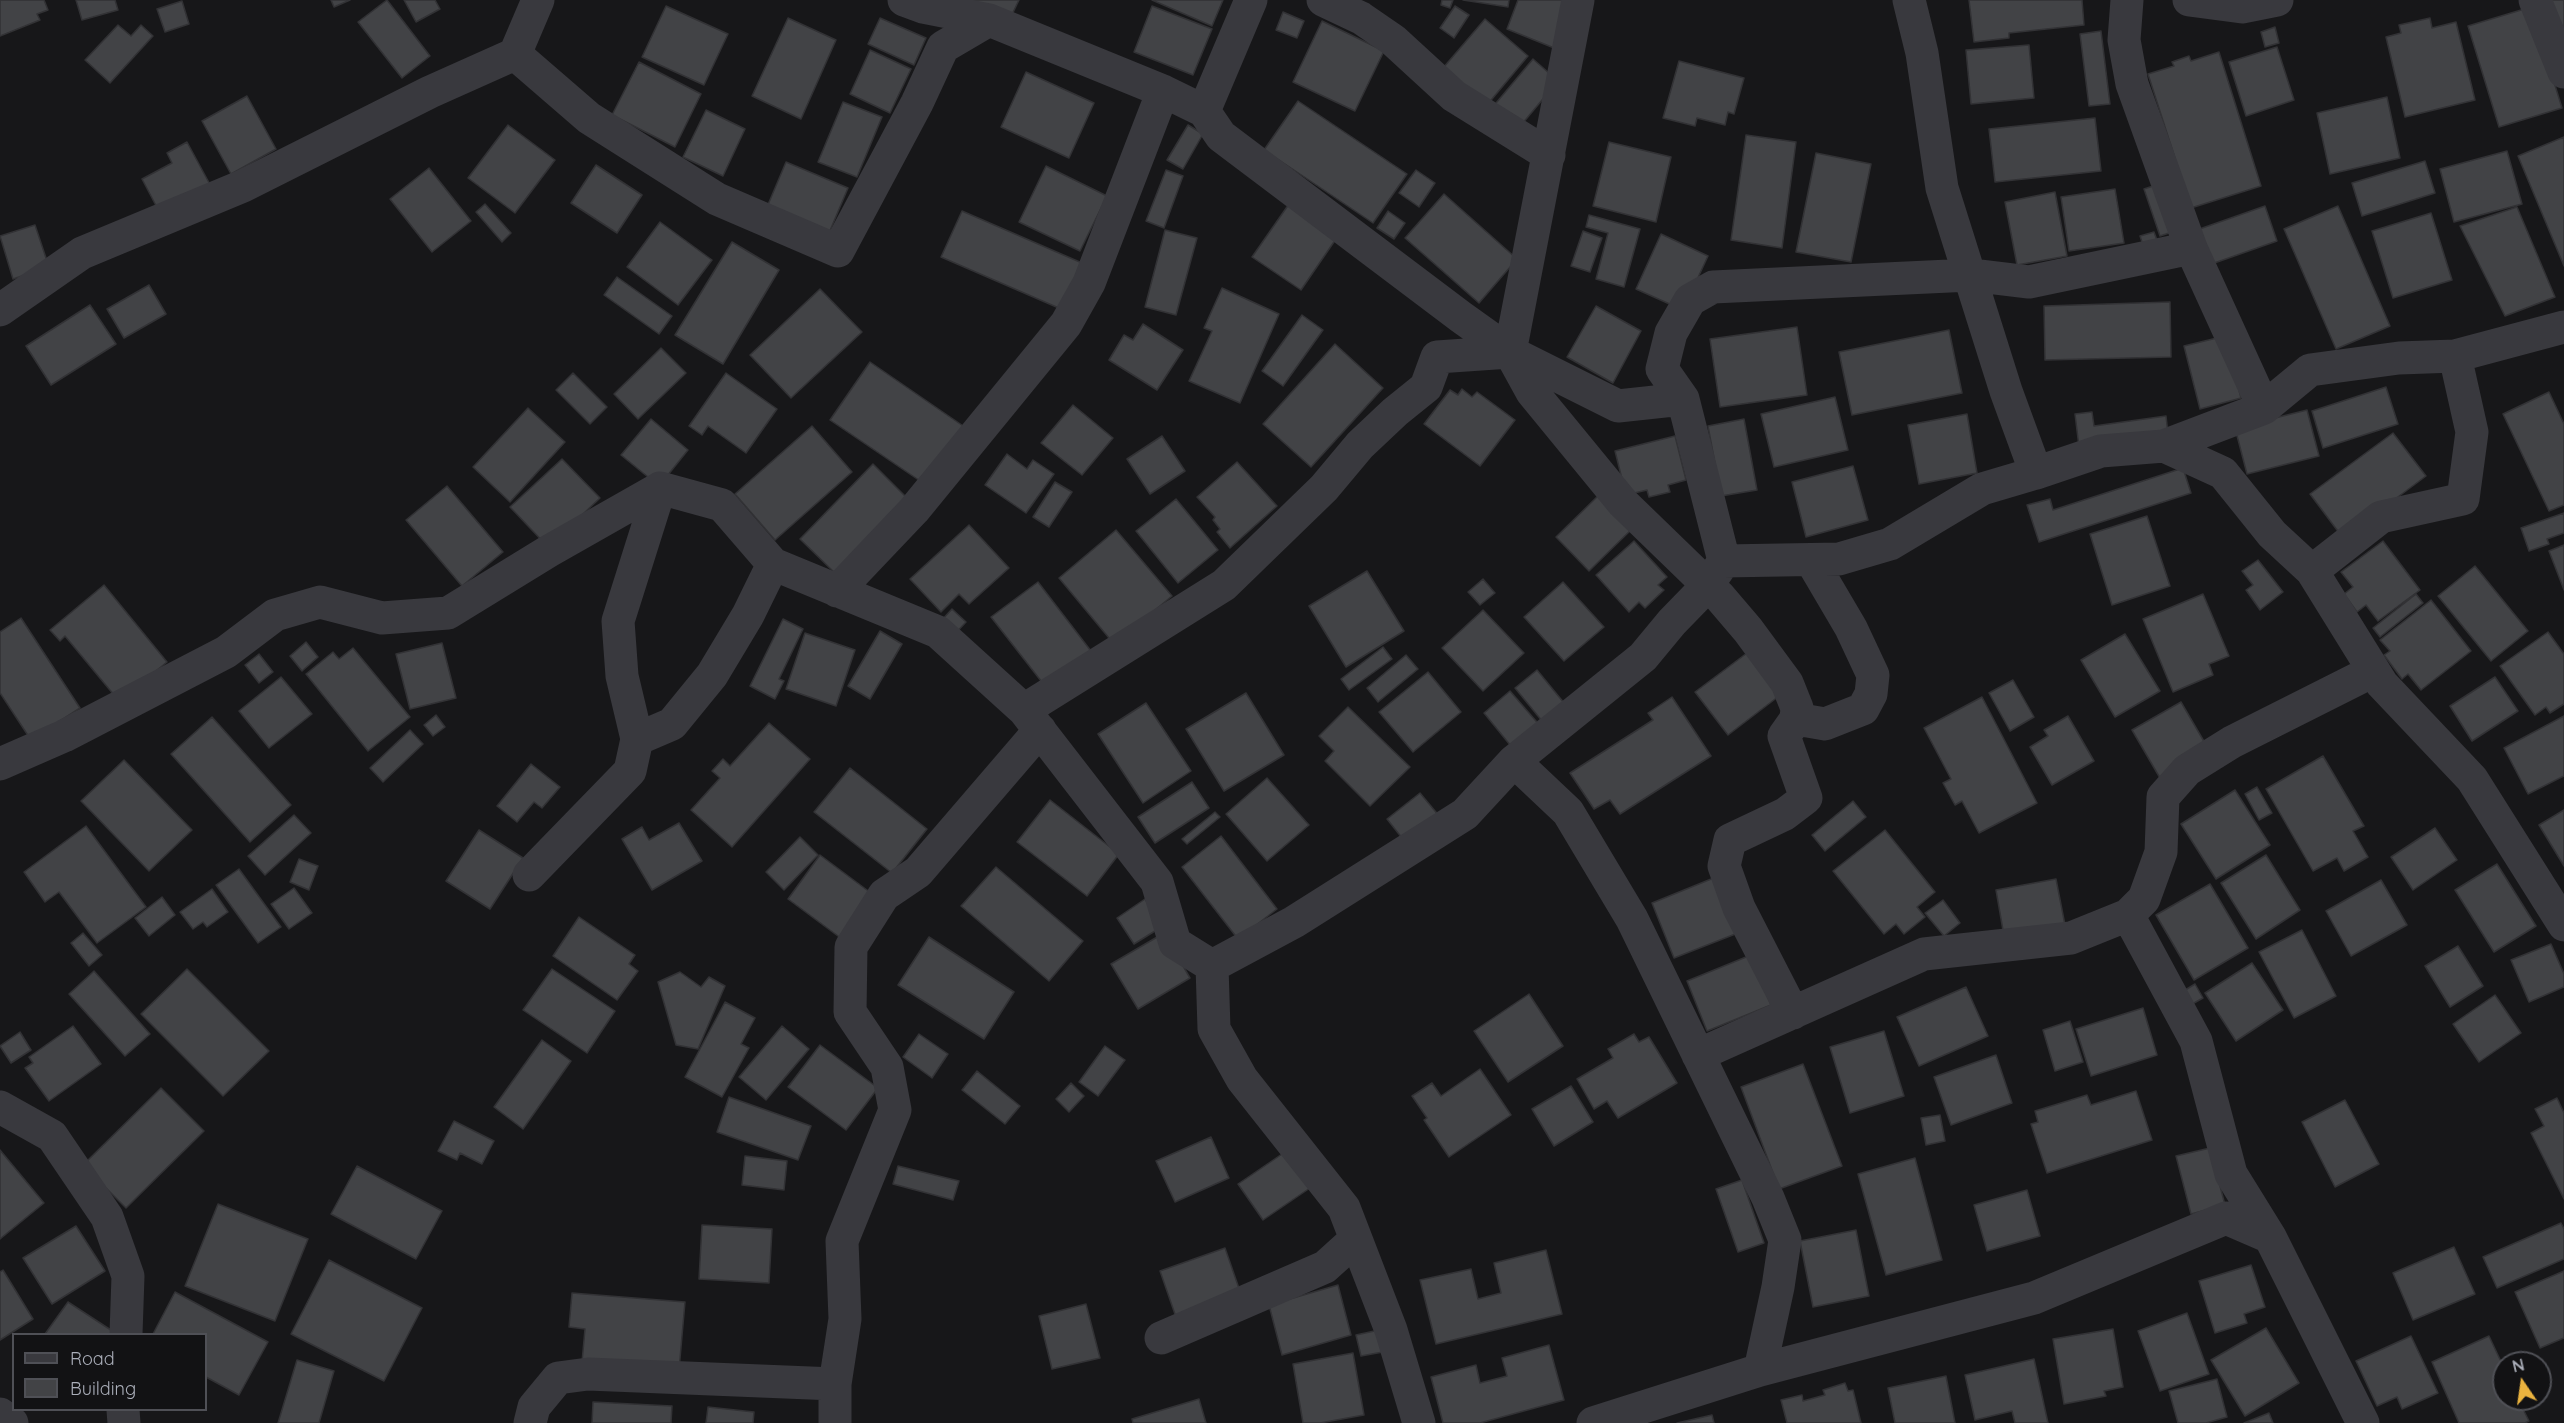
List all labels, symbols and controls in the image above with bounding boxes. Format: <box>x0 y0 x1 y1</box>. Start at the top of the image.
legend <box>12 1333 207 1411</box>
text: Road <box>70 1347 115 1370</box>
north arrow <box>2492 1351 2552 1411</box>
text: N <box>2510 1354 2526 1376</box>
text: Building <box>70 1377 136 1400</box>

